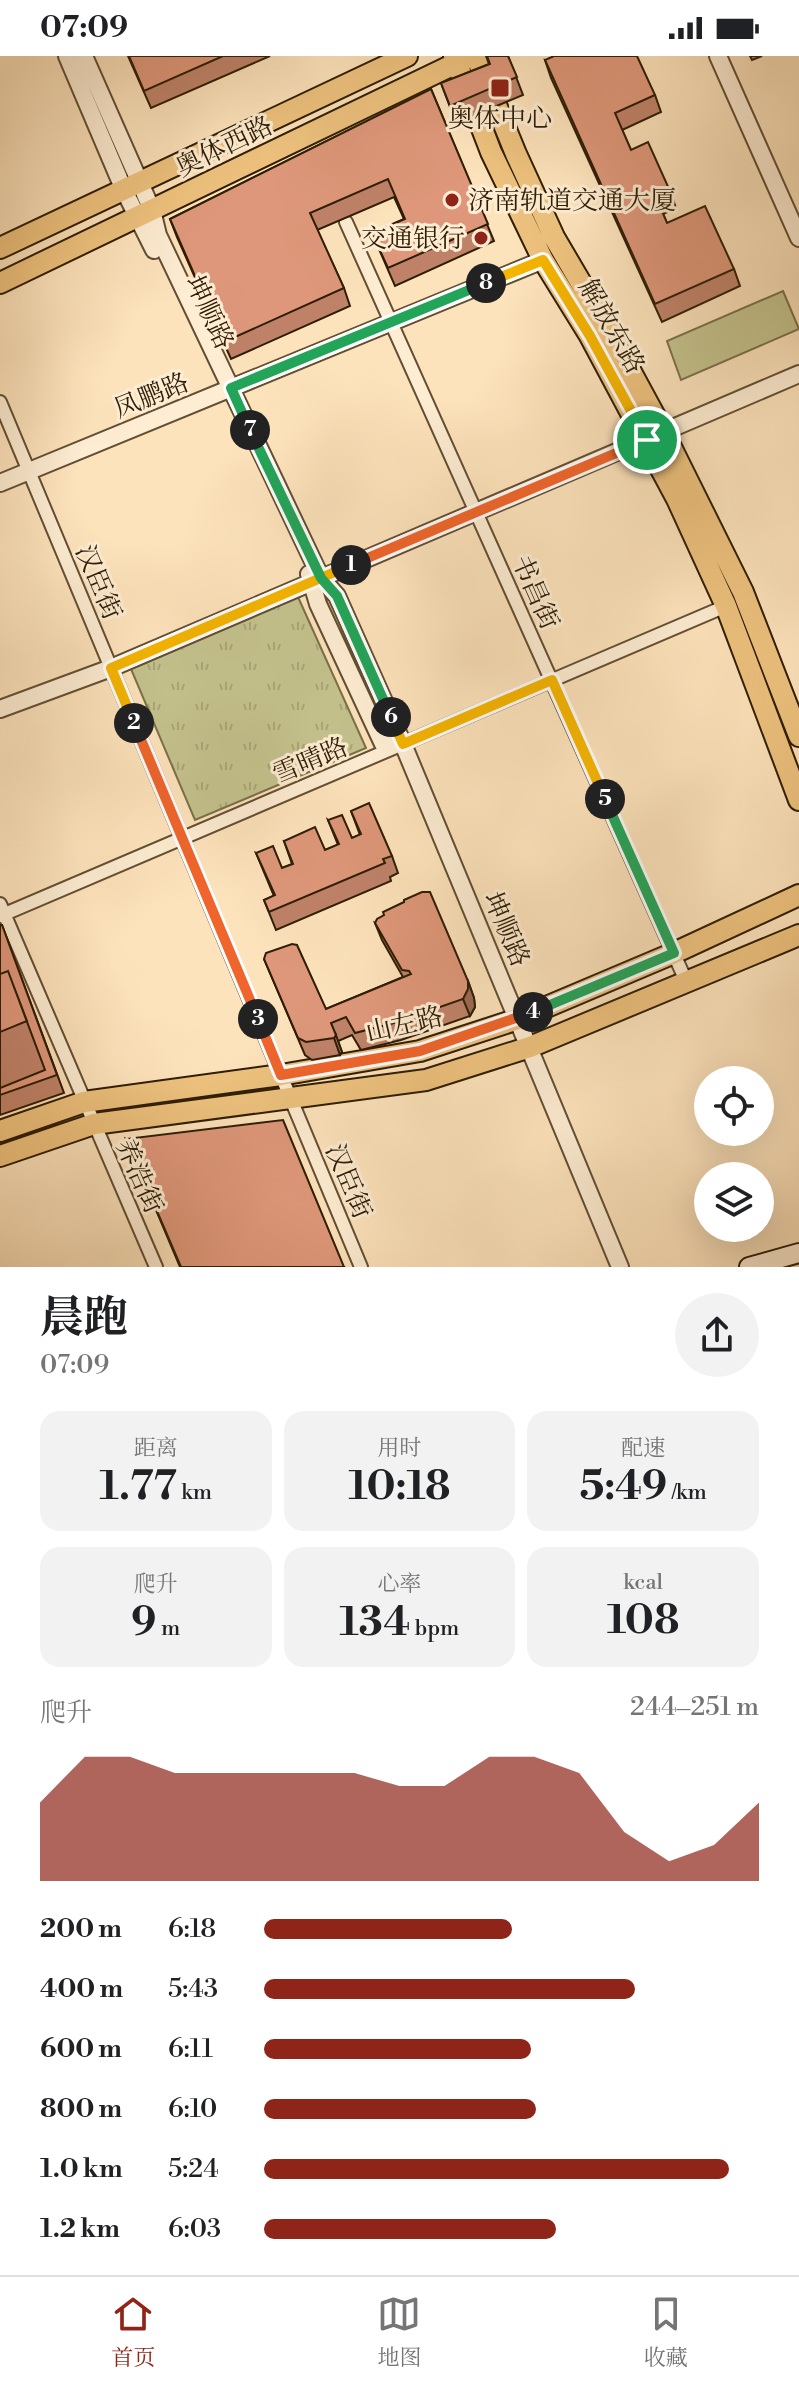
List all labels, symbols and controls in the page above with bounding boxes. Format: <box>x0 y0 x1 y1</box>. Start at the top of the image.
text: 07:09 <box>40 9 128 47</box>
marker: 奥体中心 <box>489 77 511 99</box>
place label: 奥体中心 <box>448 103 552 135</box>
street label: 奥体西路 <box>171 110 278 184</box>
place label: 济南轨道交通大厦 <box>468 185 676 217</box>
marker: 济南轨道交通大厦 <box>443 191 461 209</box>
place label: 交通银行 <box>361 223 465 255</box>
marker: 交通银行 <box>472 229 490 247</box>
pin: 8 <box>466 263 506 303</box>
text: 8 <box>479 269 493 296</box>
street label: 坤顺路 <box>178 270 240 355</box>
street label: 解放东路 <box>571 273 651 380</box>
street label: 凤鹏路 <box>109 366 194 425</box>
pin <box>613 406 681 474</box>
pin: 7 <box>230 410 270 450</box>
text: 7 <box>244 416 256 443</box>
icon: arrive <box>625 418 669 462</box>
street label: 汉臣街 <box>68 540 128 625</box>
pin: 1 <box>331 545 371 585</box>
street label: 书昌街 <box>505 550 566 635</box>
text: 1 <box>346 551 356 578</box>
pin: 6 <box>371 697 411 737</box>
pin: 2 <box>114 703 154 743</box>
text: 6 <box>384 703 398 730</box>
text: 2 <box>127 709 141 736</box>
street label: 雪晴路 <box>268 731 353 791</box>
pin: 5 <box>585 779 625 819</box>
text: 5 <box>598 785 612 812</box>
street label: 坤顺路 <box>476 887 536 972</box>
pin: 4 <box>513 992 553 1032</box>
text: 4 <box>526 998 540 1025</box>
pin: 3 <box>238 999 278 1039</box>
street label: 山左路 <box>363 1001 446 1049</box>
text: 3 <box>251 1005 265 1032</box>
map controls <box>694 1066 774 1242</box>
button: locate <box>694 1066 774 1146</box>
street label: 养浩街 <box>109 1134 170 1219</box>
street label: 汉臣街 <box>318 1139 378 1224</box>
button: layers <box>694 1162 774 1242</box>
text: 晨跑 <box>40 1291 128 1346</box>
button: share <box>675 1293 759 1377</box>
text: 07:09 <box>40 1349 109 1381</box>
text: 距离 <box>134 1435 178 1462</box>
text: 用时 <box>377 1435 422 1462</box>
text: 配速 <box>621 1435 665 1462</box>
text: 1.77 <box>100 1462 177 1512</box>
text: 10:18 <box>348 1462 450 1512</box>
text: 5:49 <box>580 1462 667 1512</box>
text: km <box>177 1479 212 1506</box>
text: /km <box>667 1479 707 1506</box>
text: kcal <box>623 1569 663 1596</box>
text: 爬升 <box>134 1571 178 1598</box>
text: 心率 <box>377 1571 422 1598</box>
text: 108 <box>607 1596 679 1646</box>
text: 9 <box>131 1598 157 1648</box>
text: 134 <box>340 1598 410 1648</box>
text: m <box>157 1615 180 1642</box>
text: bpm <box>410 1615 459 1642</box>
text: 244–251 m <box>630 1691 759 1723</box>
text: 爬升 <box>40 1697 92 1729</box>
text: 200 m <box>40 1913 122 1945</box>
text: 6:18 <box>168 1913 216 1945</box>
text: 400 m <box>40 1973 123 2005</box>
text: 5:43 <box>168 1973 218 2005</box>
text: 600 m <box>40 2033 122 2065</box>
text: 6:11 <box>168 2033 213 2065</box>
text: 800 m <box>40 2093 122 2125</box>
text: 6:10 <box>168 2093 217 2125</box>
text: 1.0 km <box>40 2153 123 2185</box>
text: 5:24 <box>168 2153 219 2185</box>
text: 1.2 km <box>40 2213 120 2245</box>
text: 6:03 <box>168 2213 221 2245</box>
tab: 首页 <box>111 2292 155 2372</box>
tab: 地图 <box>377 2292 422 2372</box>
tab: 收藏 <box>644 2292 688 2372</box>

